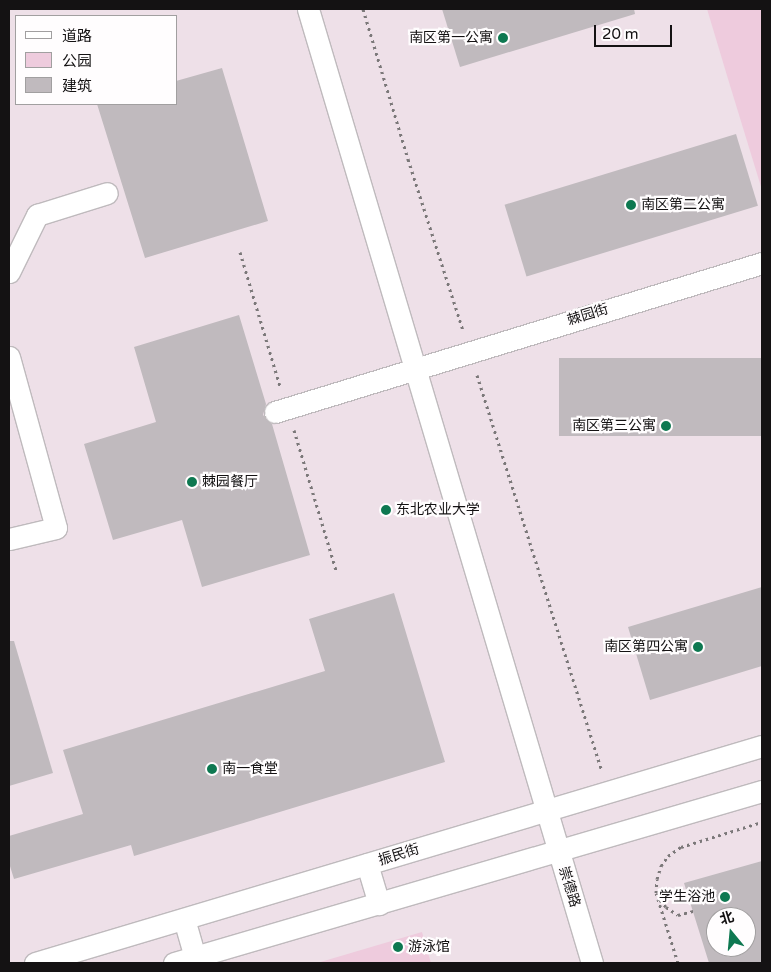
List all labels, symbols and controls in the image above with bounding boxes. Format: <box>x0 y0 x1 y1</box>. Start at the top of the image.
legend <box>15 15 178 105</box>
scale bar <box>596 15 674 47</box>
text: 20 m <box>602 25 639 43</box>
text: 道路 <box>62 27 92 45</box>
place label: 南区第一公寓 <box>409 30 493 46</box>
marker: 南区第一公寓 <box>497 32 509 44</box>
text: 公园 <box>62 52 92 70</box>
text: 建筑 <box>62 77 92 95</box>
place label: 南区第二公寓 <box>641 197 725 213</box>
marker: 南区第二公寓 <box>625 199 637 211</box>
street label: 棘园街 <box>565 301 611 329</box>
place label: 南区第三公寓 <box>572 418 656 434</box>
marker: 南区第三公寓 <box>660 420 672 432</box>
place label: 棘园餐厅 <box>202 474 258 490</box>
marker: 棘园餐厅 <box>186 476 198 488</box>
place label: 东北农业大学 <box>396 502 480 518</box>
marker: 东北农业大学 <box>380 504 392 516</box>
place label: 南区第四公寓 <box>604 639 688 655</box>
marker: 南区第四公寓 <box>692 641 704 653</box>
place label: 南一食堂 <box>222 761 278 777</box>
marker: 南一食堂 <box>206 763 218 775</box>
street label: 振民街 <box>376 841 422 869</box>
street label: 崇德路 <box>555 864 583 910</box>
place label: 学生浴池 <box>659 889 715 905</box>
marker: 学生浴池 <box>719 891 731 903</box>
north arrow <box>706 907 756 957</box>
text: 北 <box>718 908 736 928</box>
place label: 游泳馆 <box>408 939 450 955</box>
marker: 游泳馆 <box>392 941 404 953</box>

